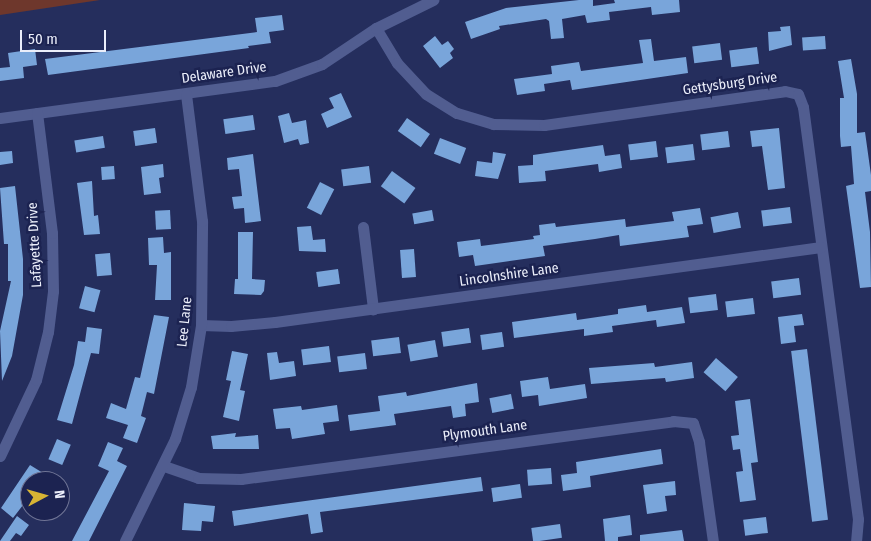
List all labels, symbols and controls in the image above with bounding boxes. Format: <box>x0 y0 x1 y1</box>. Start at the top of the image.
scale bar <box>22 20 109 52</box>
text: 50 m <box>28 30 58 48</box>
street label: Delaware Drive <box>180 59 268 87</box>
street label: Gettysburg Drive <box>682 69 778 99</box>
street label: Lafayette Drive <box>24 202 46 288</box>
street label: Lincolnshire Lane <box>458 260 560 290</box>
street label: Lee Lane <box>174 296 196 348</box>
street label: Plymouth Lane <box>442 417 528 445</box>
north arrow <box>20 471 70 521</box>
text: N <box>51 489 68 500</box>

